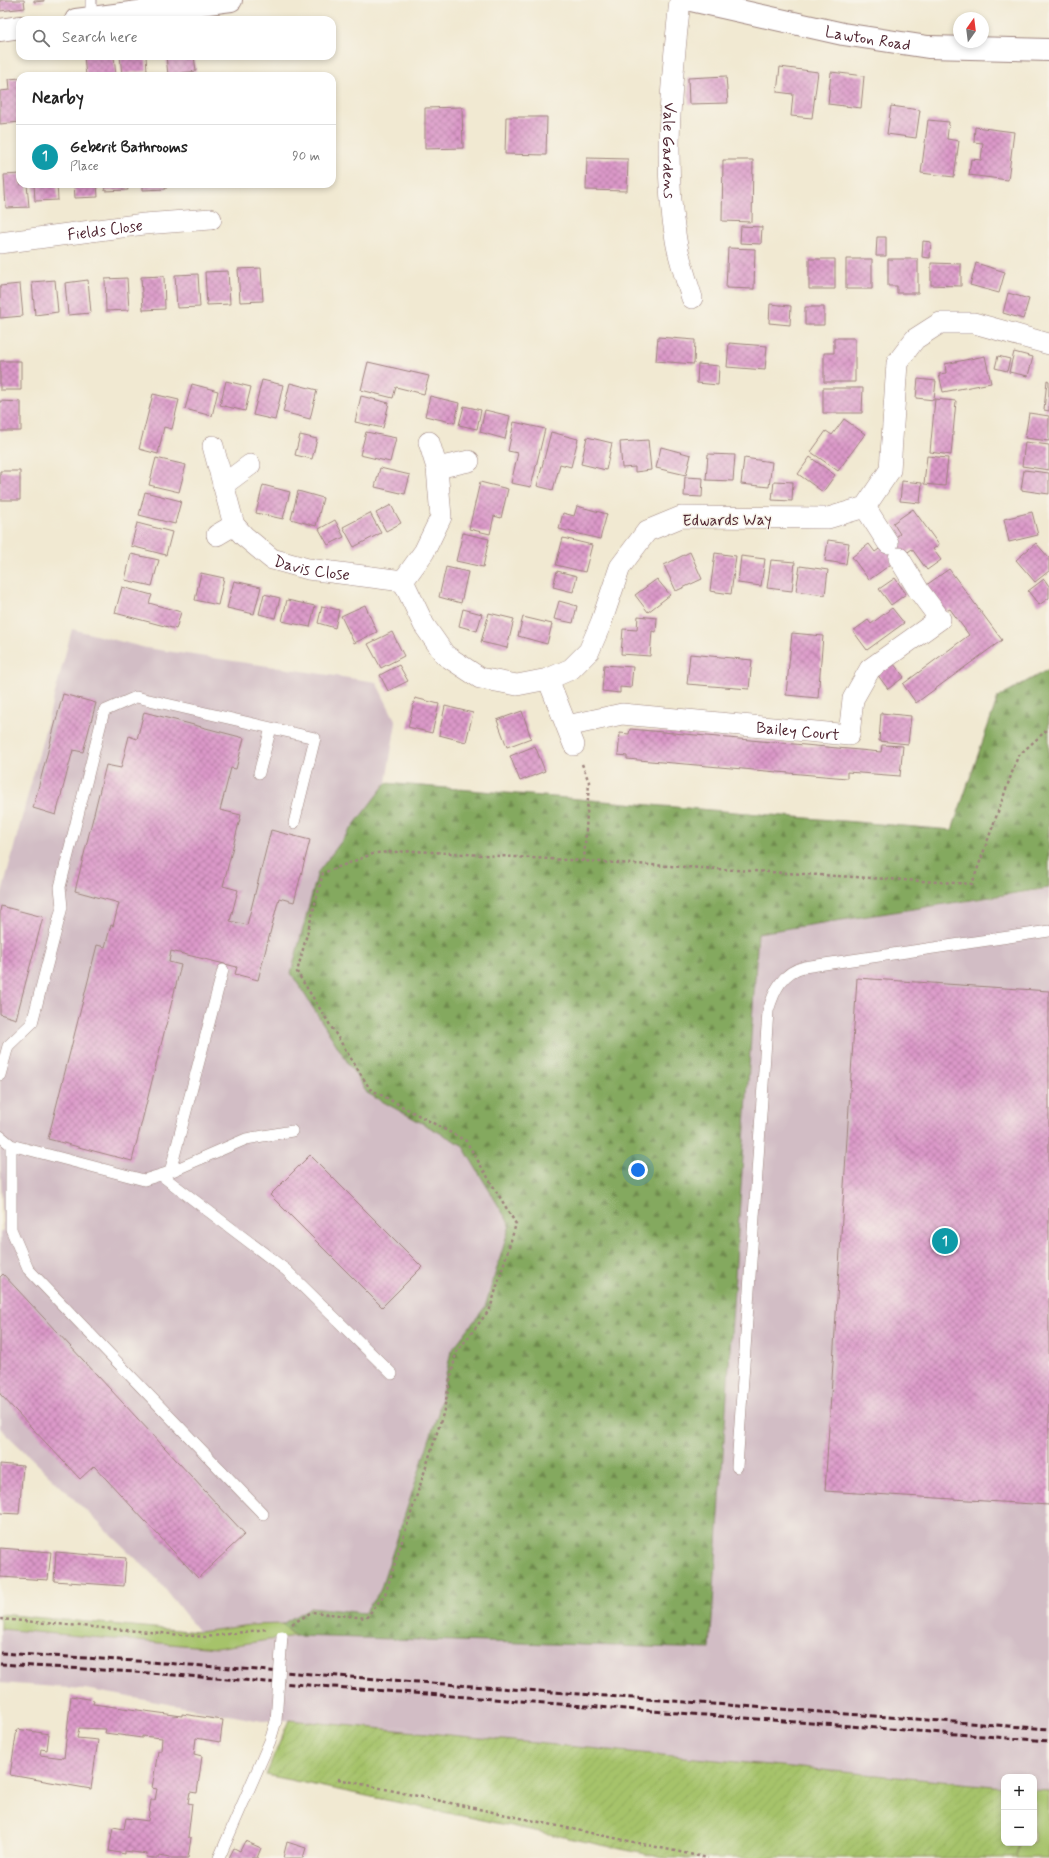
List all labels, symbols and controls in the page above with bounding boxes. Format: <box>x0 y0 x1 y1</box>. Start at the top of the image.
north arrow <box>953 12 989 48</box>
search box <box>16 16 336 60</box>
street label: Lawton Road <box>823 21 912 56</box>
icon: search <box>30 27 52 49</box>
text: Search here <box>62 28 138 48</box>
text: Nearby <box>32 87 84 109</box>
street label: Vale Gardens <box>657 102 680 200</box>
text: Geberit Bathrooms <box>70 138 188 158</box>
text: 1 <box>42 148 48 165</box>
text: 90 m <box>292 148 320 165</box>
text: Place <box>70 158 99 175</box>
street label: Fields Close <box>66 215 144 246</box>
street label: Edwards Way <box>682 509 772 532</box>
street label: Davis Close <box>271 551 351 586</box>
street label: Bailey Court <box>755 717 841 746</box>
your location <box>628 1160 648 1180</box>
pin: 1 <box>932 1226 958 1256</box>
map controls <box>1001 1774 1037 1846</box>
button: + <box>1001 1774 1037 1810</box>
button: − <box>1001 1810 1037 1846</box>

